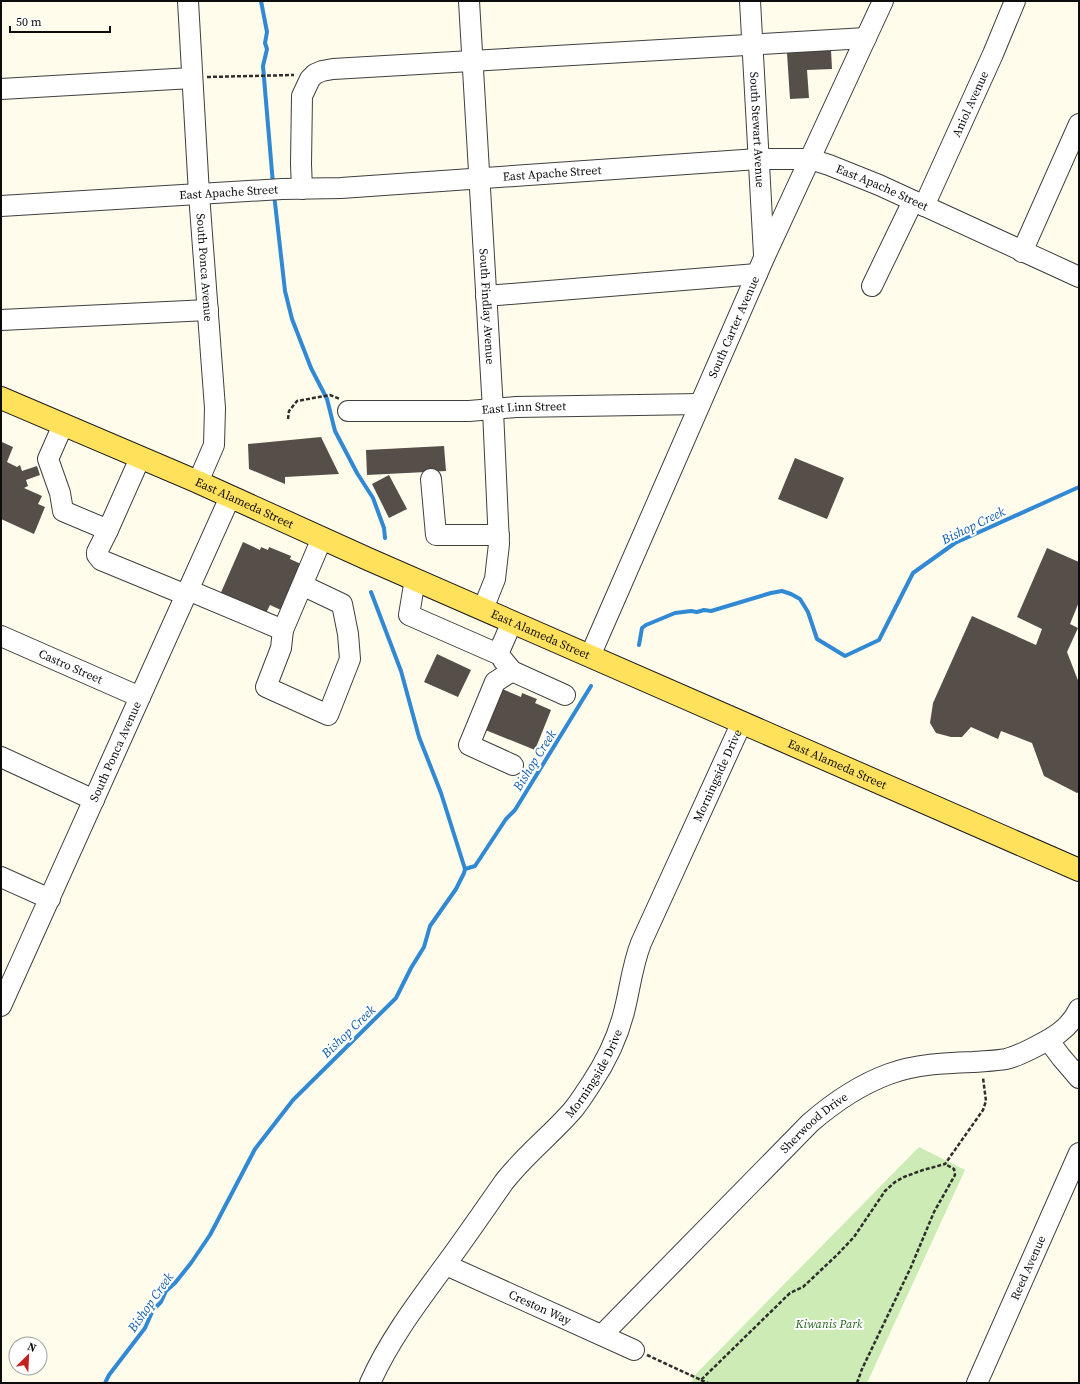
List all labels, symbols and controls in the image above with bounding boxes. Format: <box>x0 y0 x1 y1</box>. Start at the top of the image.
scale bar <box>10 8 110 34</box>
text: 50 m <box>16 14 42 30</box>
street label: Aniol Avenue <box>948 68 992 140</box>
street label: South Stewart Avenue <box>746 71 768 188</box>
street label: East Apache Street <box>834 161 931 215</box>
street label: East Apache Street <box>502 162 602 185</box>
street label: East Apache Street <box>179 181 279 203</box>
street label: South Ponca Avenue <box>192 213 217 322</box>
street label: South Findlay Avenue <box>476 248 498 365</box>
street label: South Carter Avenue <box>704 274 763 381</box>
street label: East Linn Street <box>481 398 566 418</box>
street label: East Alameda Street <box>193 474 296 532</box>
water label: Bishop Creek <box>938 502 1009 549</box>
street label: East Alameda Street <box>489 606 592 663</box>
street label: Castro Street <box>36 646 105 688</box>
street label: South Ponca Avenue <box>86 699 145 804</box>
water label: Bishop Creek <box>508 726 560 795</box>
street label: Morningside Drive <box>689 727 746 825</box>
street label: East Alameda Street <box>785 736 889 793</box>
water label: Bishop Creek <box>317 1001 380 1062</box>
street label: Morningside Drive <box>562 1027 626 1121</box>
street label: Sherwood Drive <box>777 1089 851 1157</box>
street label: Reed Avenue <box>1007 1233 1049 1303</box>
water label: Bishop Creek <box>123 1269 178 1336</box>
street label: Creston Way <box>506 1286 574 1329</box>
park label: Kiwanis Park <box>795 1316 863 1332</box>
north arrow <box>8 1336 48 1376</box>
text: N <box>25 1339 39 1356</box>

